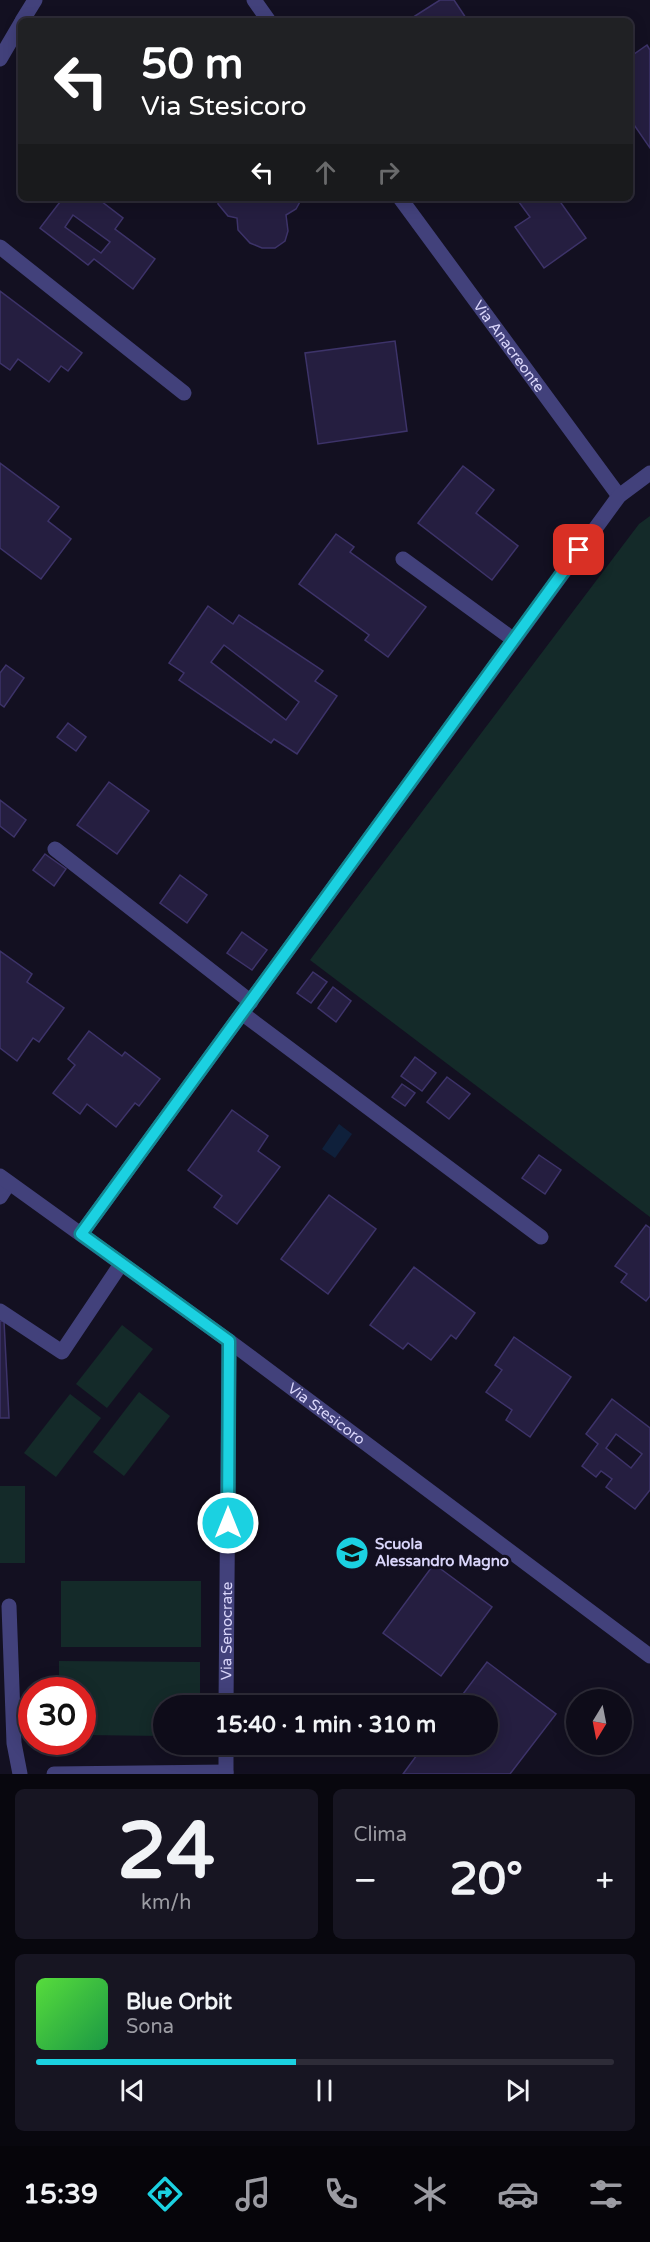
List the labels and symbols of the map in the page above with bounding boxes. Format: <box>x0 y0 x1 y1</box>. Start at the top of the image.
street label: Via Anacreonte <box>469 297 549 396</box>
pin <box>553 524 604 575</box>
street label: Via Stesicoro <box>284 1379 369 1449</box>
position arrow <box>196 1491 260 1555</box>
school or university icon: Scuola Alessandro Magno <box>334 1535 370 1571</box>
place label: Scuola Alessandro Magno <box>375 1535 509 1571</box>
street label: Via Senocrate <box>217 1582 236 1680</box>
speed limit sign: 30 <box>18 1677 96 1755</box>
north arrow <box>566 1689 632 1755</box>

